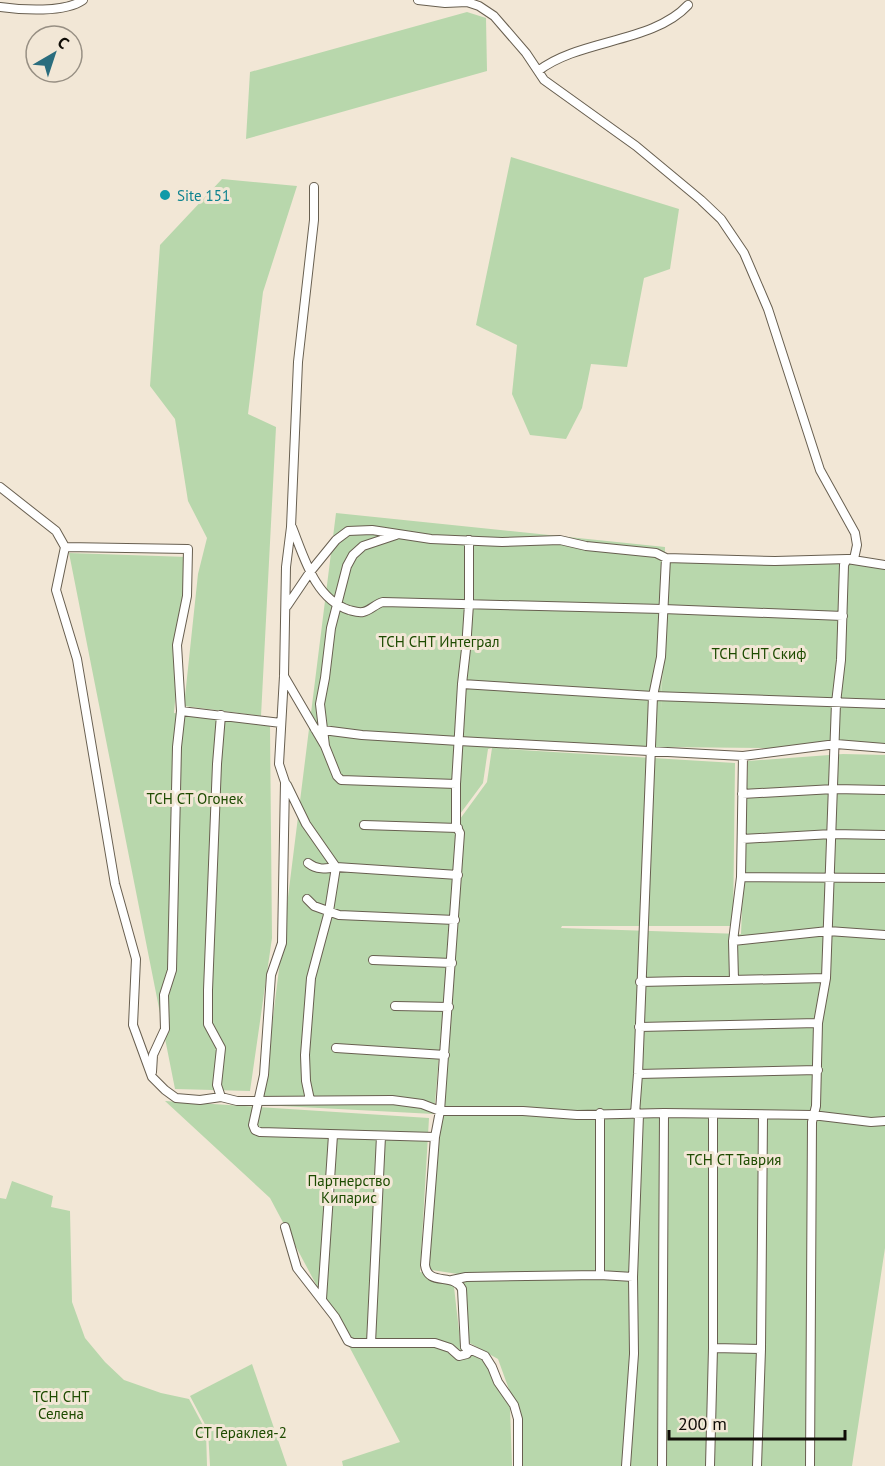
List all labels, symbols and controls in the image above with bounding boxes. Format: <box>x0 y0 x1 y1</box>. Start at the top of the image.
north arrow <box>24 24 84 84</box>
text: С <box>54 32 73 53</box>
place label: Site 151 <box>177 186 230 205</box>
marker: Site 151 <box>158 188 172 202</box>
park label: ТСН СНТ Интеграл <box>379 632 499 651</box>
park label: ТСН СНТ Скиф <box>712 644 806 663</box>
park label: ТСН СТ Огонек <box>147 789 244 808</box>
park label: ТСН СТ Таврия <box>687 1150 781 1169</box>
park label: Партнерство Кипарис <box>307 1171 391 1207</box>
park label: ТСН СНТ Селена <box>32 1387 90 1423</box>
scale bar <box>669 1403 844 1441</box>
text: 200 m <box>678 1412 727 1435</box>
park label: СТ Гераклея-2 <box>195 1423 287 1442</box>

